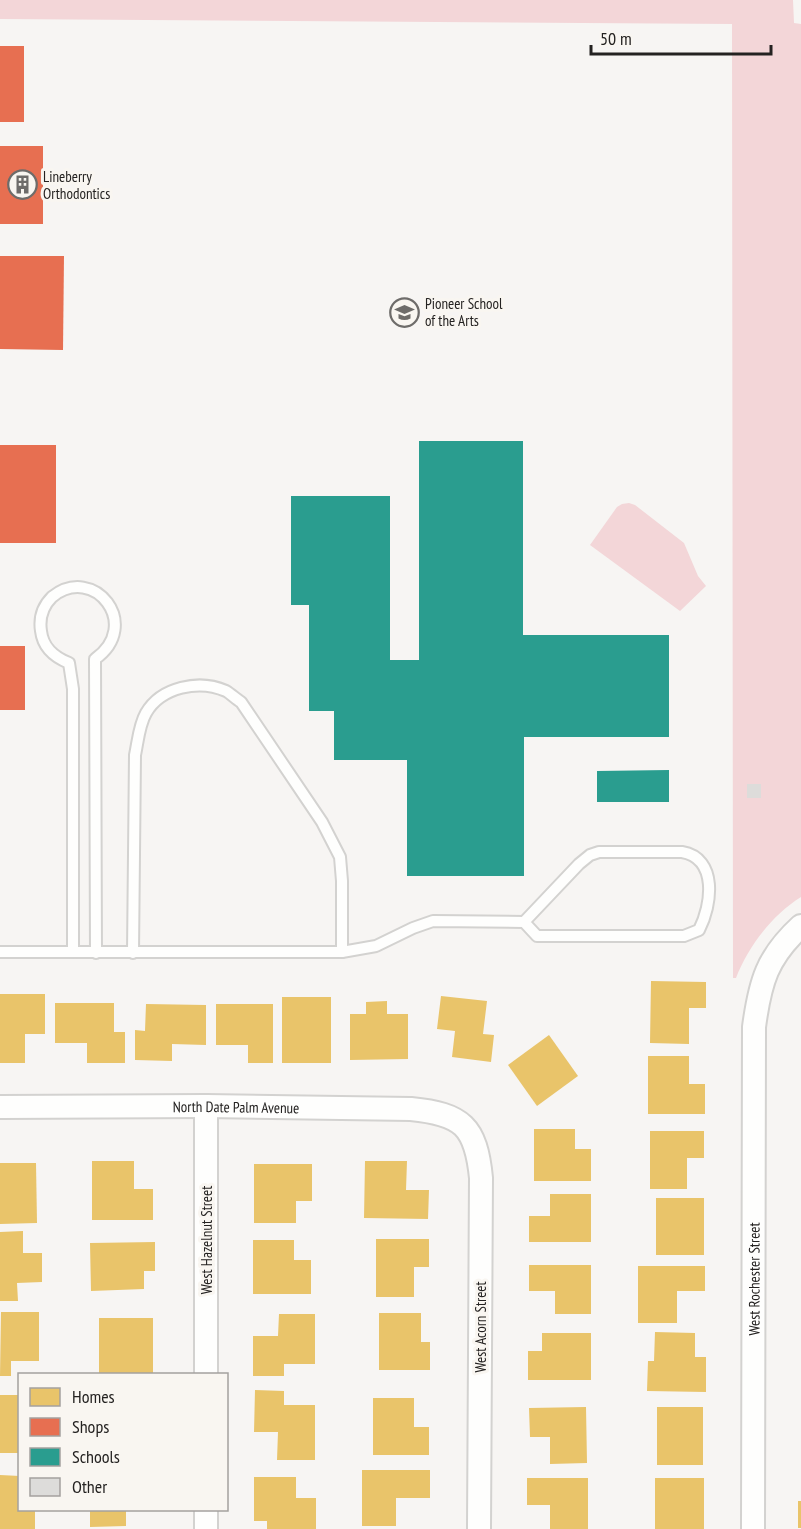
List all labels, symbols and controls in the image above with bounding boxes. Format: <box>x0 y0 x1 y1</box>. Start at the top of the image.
scale bar <box>591 18 771 56</box>
text: 50 m <box>600 27 632 50</box>
place label: Lineberry Orthodontics <box>43 167 110 203</box>
building icon: Lineberry Orthodontics <box>6 169 38 201</box>
place label: Pioneer School of the Arts <box>425 294 503 330</box>
school or university icon: Pioneer School of the Arts <box>388 296 420 328</box>
street label: North Date Palm Avenue <box>173 1096 299 1117</box>
street label: West Hazelnut Street <box>197 1186 216 1294</box>
street label: West Rochester Street <box>744 1222 763 1336</box>
street label: West Acorn Street <box>471 1281 490 1373</box>
legend <box>18 1373 228 1511</box>
text: Homes <box>72 1385 115 1408</box>
text: Shops <box>72 1415 109 1438</box>
text: Schools <box>72 1445 120 1468</box>
text: Other <box>72 1475 107 1498</box>

